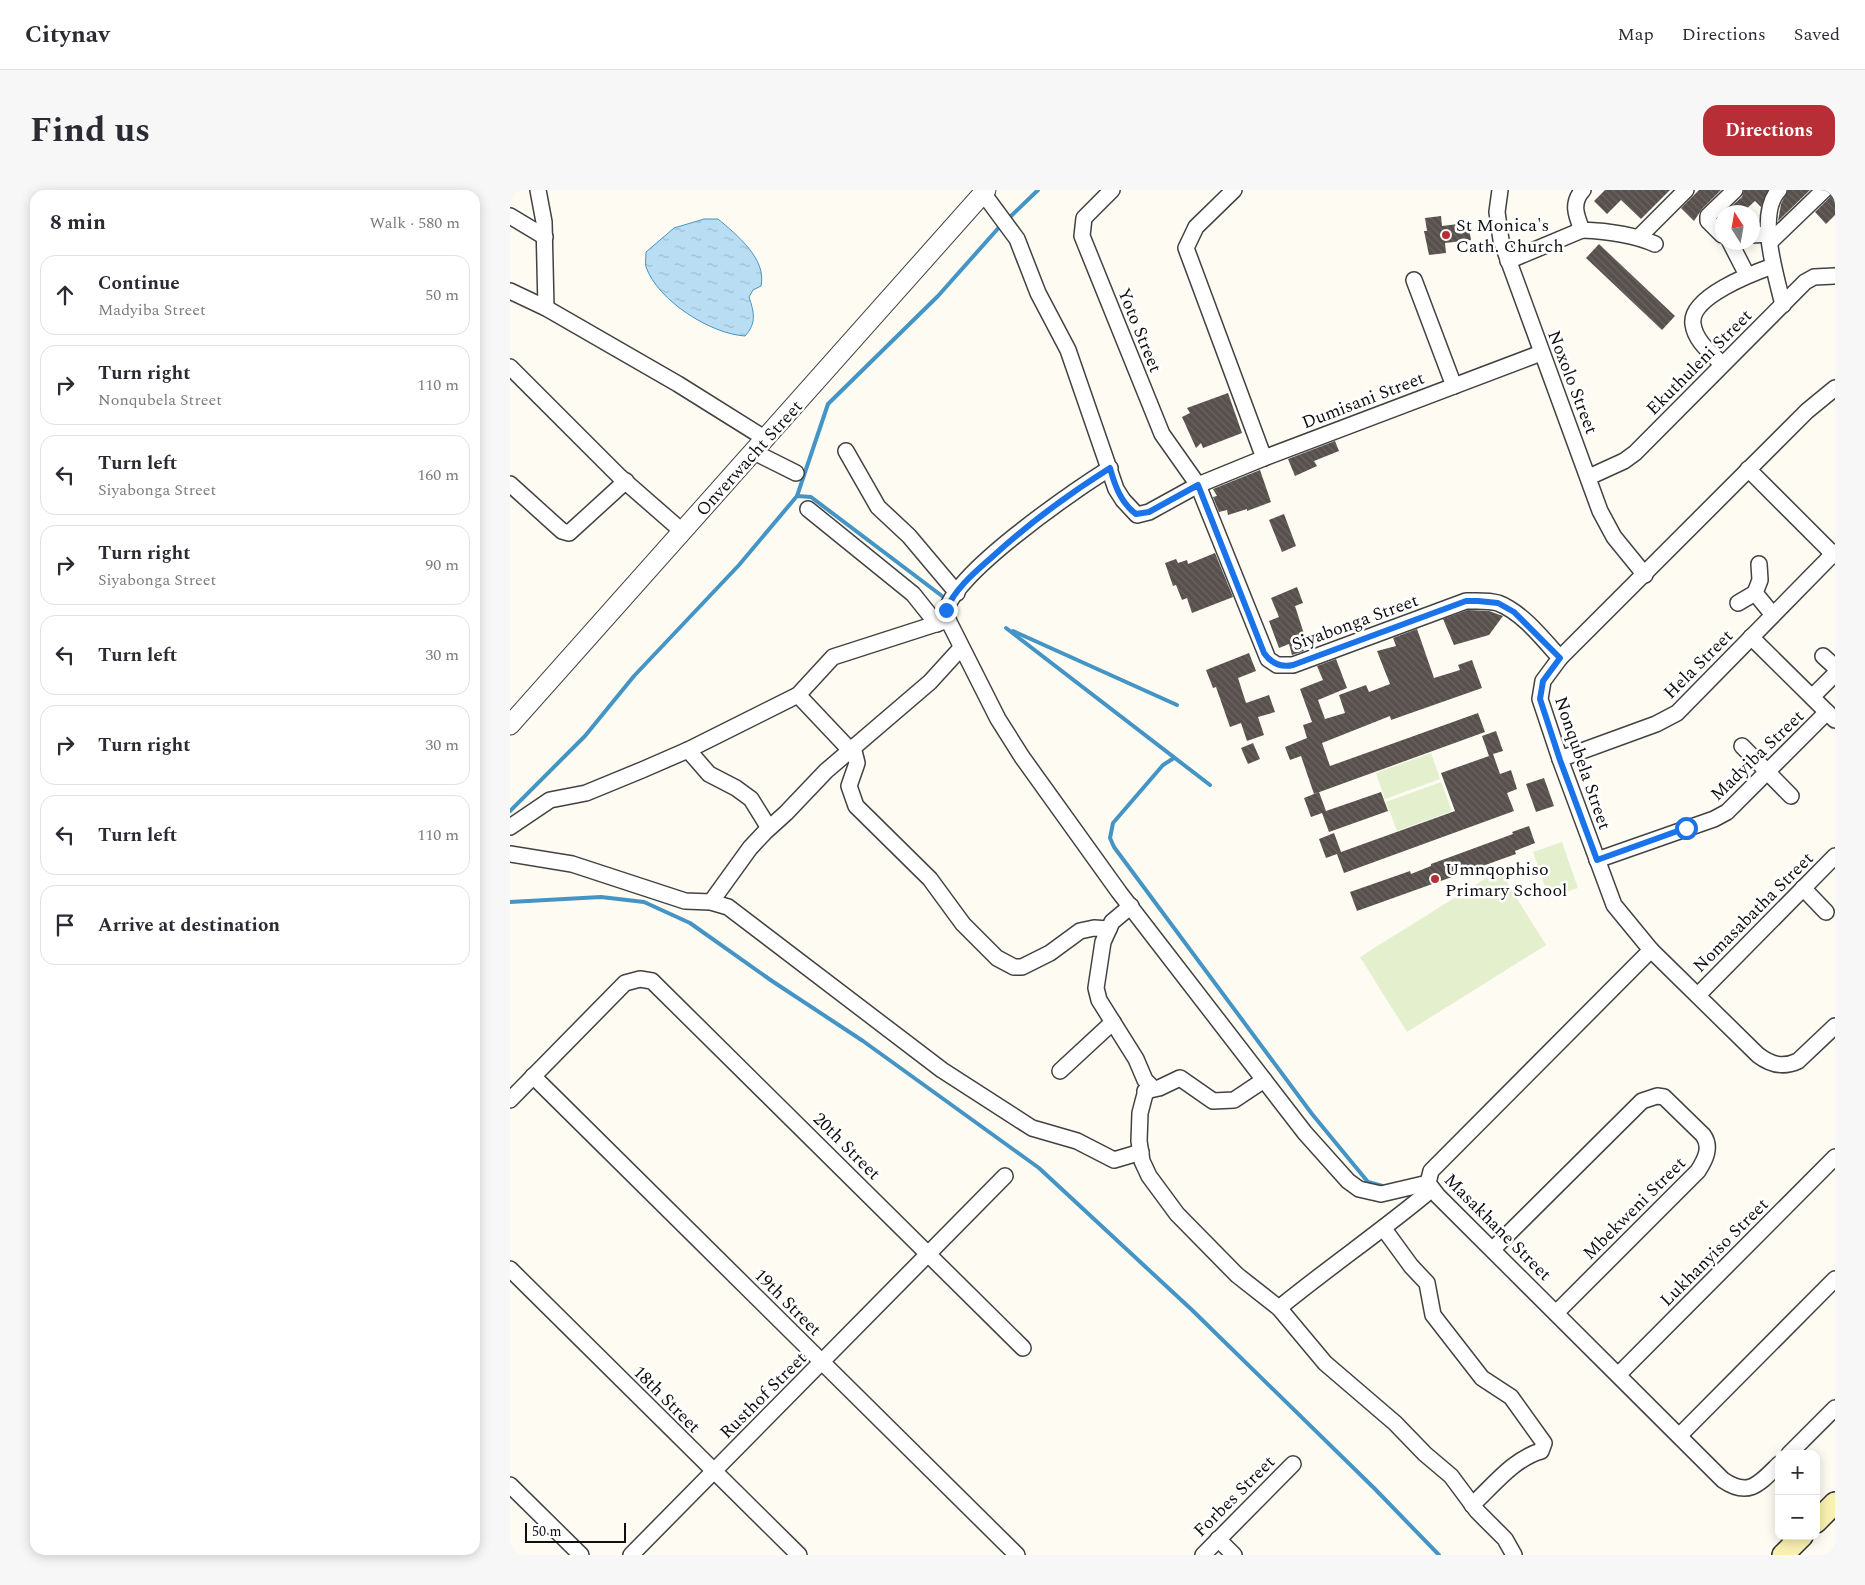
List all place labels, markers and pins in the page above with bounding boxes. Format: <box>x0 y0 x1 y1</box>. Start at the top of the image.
place label: St Monica's Cath. Church <box>1456 212 1564 260</box>
marker: St Monica's Cath. Church <box>1440 229 1452 241</box>
place label: Umnqophiso Primary School <box>1445 856 1567 904</box>
marker: Umnqophiso Primary School <box>1429 873 1441 885</box>

